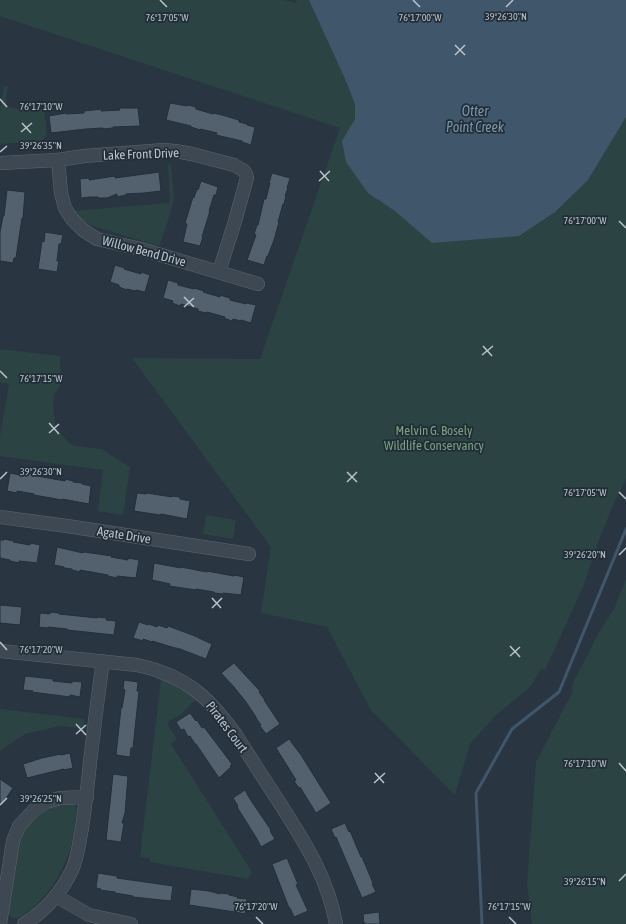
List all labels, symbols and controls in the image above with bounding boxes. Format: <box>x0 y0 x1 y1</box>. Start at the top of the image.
text: 39°26'30"N <box>485 11 527 22</box>
text: 76°17'05"W <box>145 12 189 23</box>
text: 76°17'00"W <box>398 12 442 23</box>
text: 76°17'10"W <box>19 101 63 112</box>
water label: Otter Point Creek <box>446 103 505 135</box>
text: 39°26'35"N <box>20 140 62 151</box>
street label: Lake Front Drive <box>103 145 179 163</box>
text: 76°17'00"W <box>563 215 607 226</box>
street label: Willow Bend Drive <box>100 233 188 269</box>
text: 76°17'15"W <box>19 373 63 384</box>
park label: Melvin G. Bosely Wildlife Conservancy <box>384 423 485 453</box>
text: 39°26'30"N <box>20 466 62 477</box>
text: 76°17'05"W <box>563 487 607 498</box>
street label: Agate Drive <box>96 523 152 547</box>
text: 39°26'20"N <box>564 549 606 560</box>
text: 76°17'20"W <box>19 644 63 655</box>
street label: Pirates Court <box>203 698 251 756</box>
text: 76°17'10"W <box>563 758 607 769</box>
text: 39°26'25"N <box>20 793 62 804</box>
text: 39°26'15"N <box>564 876 606 887</box>
text: 76°17'20"W <box>234 901 278 912</box>
text: 76°17'15"W <box>487 901 531 912</box>

